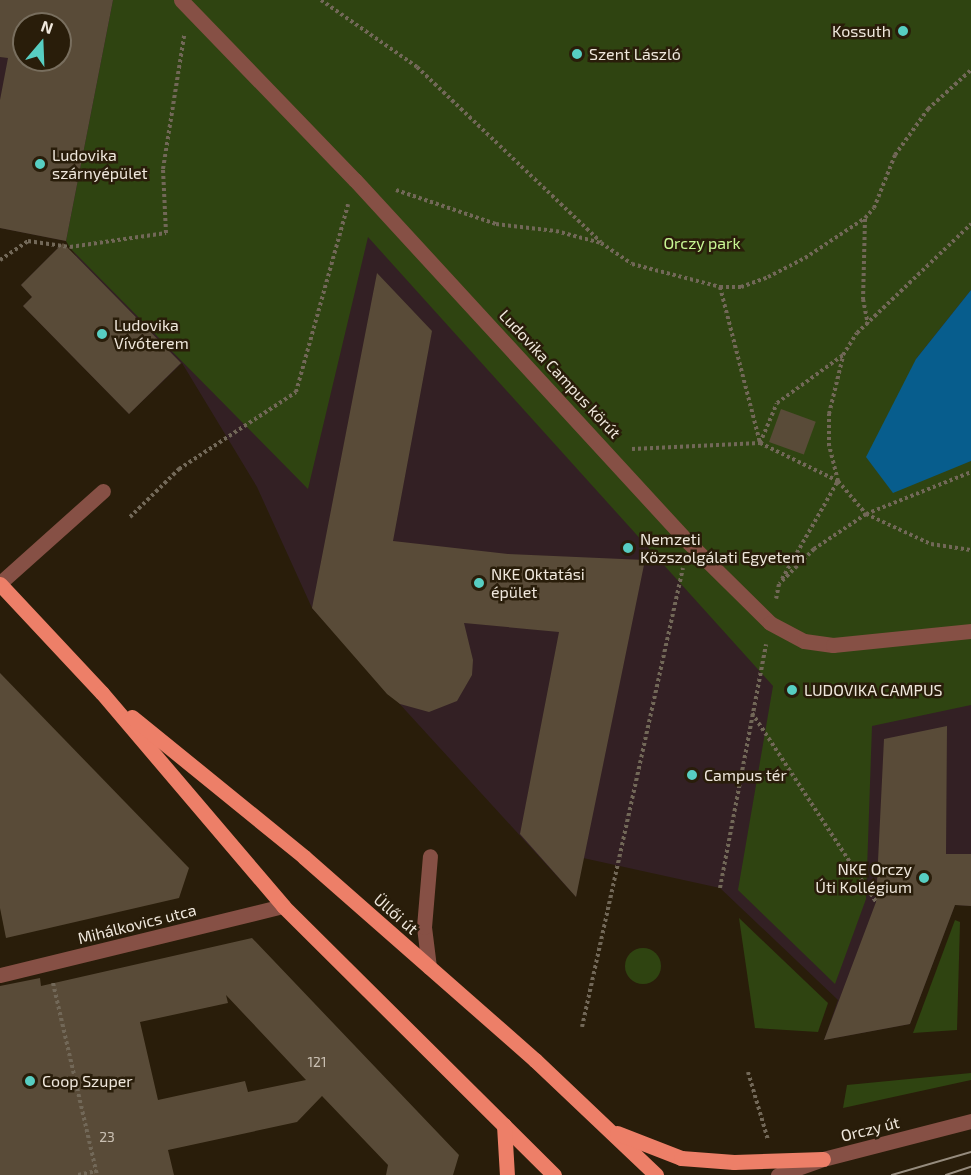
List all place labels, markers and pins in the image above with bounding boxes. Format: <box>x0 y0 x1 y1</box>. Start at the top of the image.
place label: Kossuth <box>832 21 891 41</box>
marker: Kossuth <box>896 24 910 38</box>
place label: Szent László <box>589 44 681 64</box>
marker: Szent László <box>570 47 584 61</box>
place label: Ludovika szárnyépület <box>52 145 148 183</box>
marker: Ludovika szárnyépület <box>33 157 47 171</box>
place label: Ludovika Vívóterem <box>114 315 189 353</box>
marker: Ludovika Vívóterem <box>95 327 109 341</box>
place label: Nemzeti Közszolgálati Egyetem <box>640 529 805 567</box>
marker: Nemzeti Közszolgálati Egyetem <box>621 541 635 555</box>
place label: NKE Oktatási épület <box>491 564 585 602</box>
marker: NKE Oktatási épület <box>472 576 486 590</box>
place label: LUDOVIKA CAMPUS <box>804 680 943 700</box>
marker: LUDOVIKA CAMPUS <box>785 683 799 697</box>
place label: Campus tér <box>704 765 787 785</box>
marker: Campus tér <box>685 768 699 782</box>
place label: NKE Orczy Úti Kollégium <box>815 859 912 897</box>
marker: NKE Orczy Úti Kollégium <box>917 871 931 885</box>
place label: Coop Szuper <box>42 1071 133 1091</box>
marker: Coop Szuper <box>23 1074 37 1088</box>

